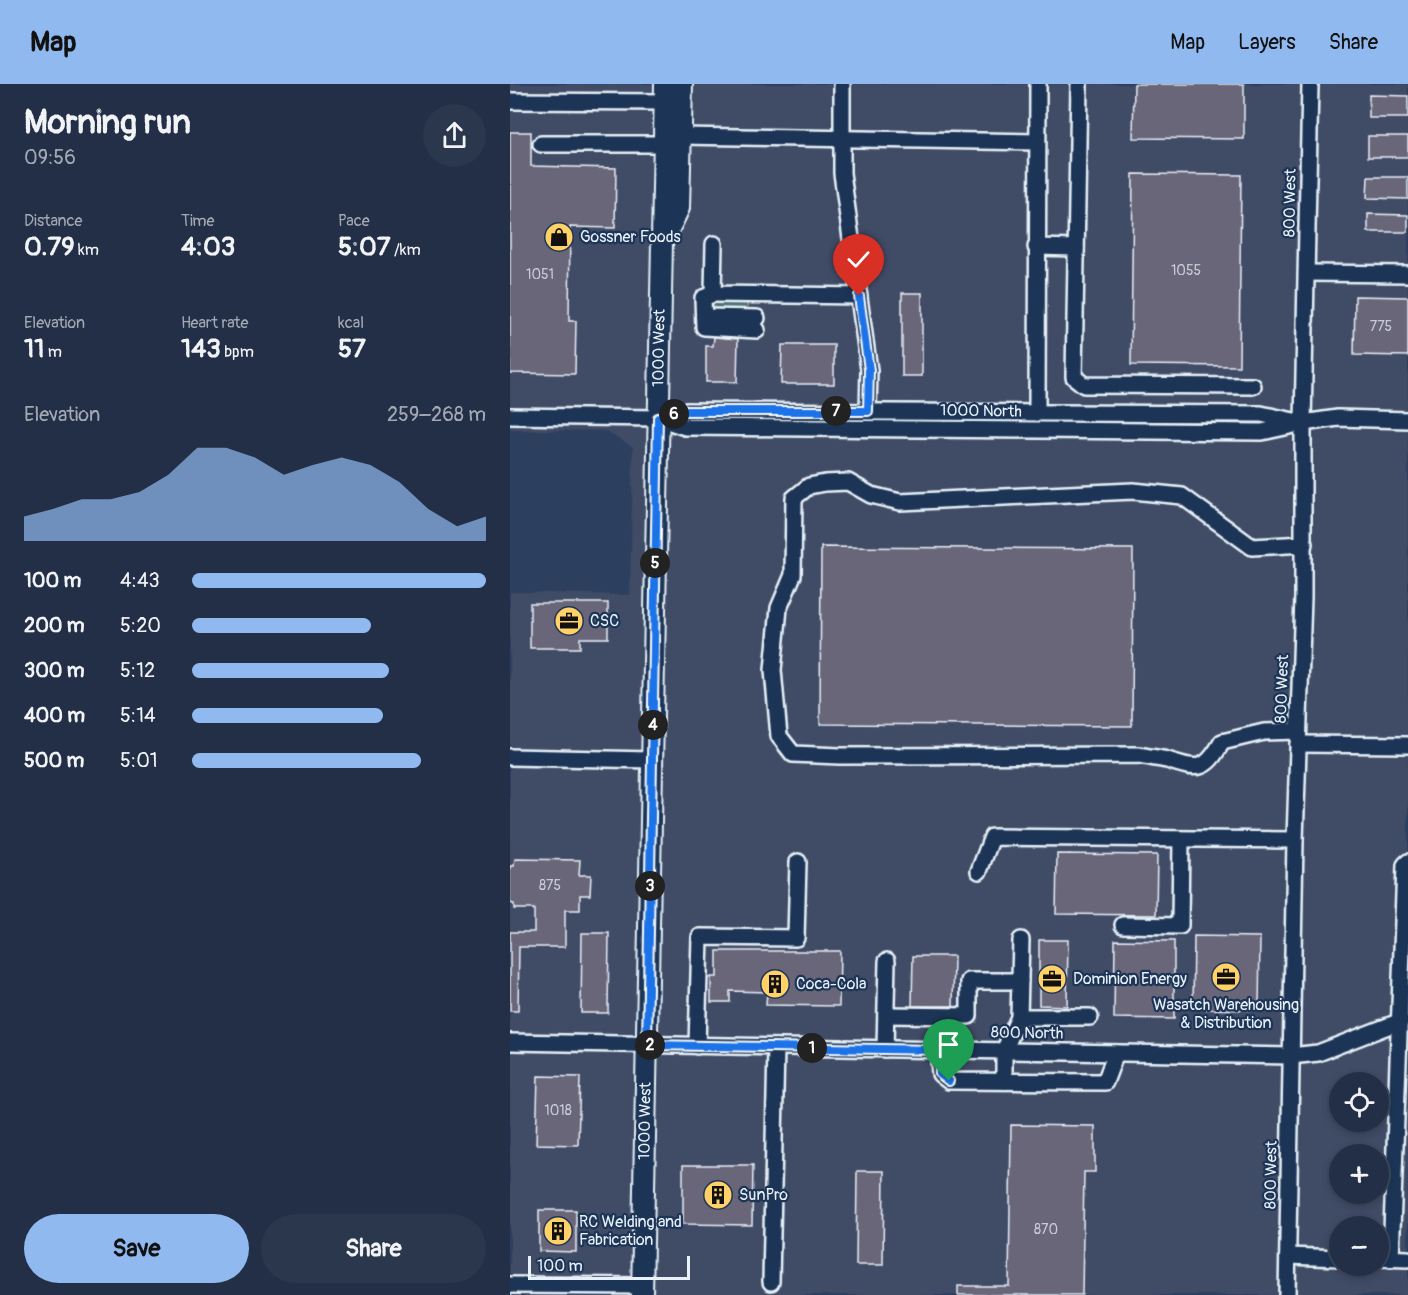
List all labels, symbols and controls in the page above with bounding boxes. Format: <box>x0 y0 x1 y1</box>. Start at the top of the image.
text: Map <box>30 25 76 60</box>
text: Map <box>1170 29 1205 56</box>
text: Layers <box>1238 29 1296 56</box>
text: Share <box>1329 29 1378 56</box>
text: Morning run <box>24 102 191 143</box>
button: share <box>423 104 486 167</box>
text: 09:56 <box>24 145 76 170</box>
street label: 800 West <box>1279 168 1301 237</box>
text: Distance <box>24 211 83 231</box>
text: Time <box>181 211 214 231</box>
text: Pace <box>338 211 370 231</box>
shop icon: Gossner Foods <box>543 221 575 253</box>
place label: Gossner Foods <box>580 227 681 247</box>
text: 0.79 <box>24 231 75 263</box>
text: 4:03 <box>181 231 235 263</box>
text: 5:07 <box>338 231 391 263</box>
pin <box>833 234 884 296</box>
text: km <box>75 240 99 260</box>
text: /km <box>391 240 421 260</box>
icon: check <box>842 243 875 276</box>
house number: 1055 <box>1171 262 1201 279</box>
house number: 1051 <box>526 266 554 283</box>
street label: 1000 West <box>648 308 670 387</box>
text: Elevation <box>24 313 85 333</box>
text: Heart rate <box>181 313 248 333</box>
text: kcal <box>338 313 364 333</box>
house number: 775 <box>1370 318 1392 335</box>
text: 11 <box>24 333 44 365</box>
text: 143 <box>181 333 221 365</box>
text: 57 <box>338 333 366 365</box>
text: m <box>44 342 62 362</box>
text: bpm <box>221 342 254 362</box>
pin: 7 <box>821 396 851 426</box>
pin: 6 <box>659 399 689 429</box>
street label: 1000 North <box>940 400 1022 422</box>
text: 7 <box>832 401 840 421</box>
text: Elevation <box>24 402 100 427</box>
text: 259–268 m <box>387 402 486 427</box>
text: 6 <box>669 404 679 424</box>
pin: 5 <box>640 548 670 578</box>
text: 5 <box>651 553 659 573</box>
text: 100 m <box>24 568 81 593</box>
text: 4:43 <box>120 568 160 593</box>
office icon: CSC <box>553 605 585 637</box>
place label: CSC <box>590 611 619 631</box>
text: 200 m <box>24 613 85 638</box>
text: 5:20 <box>120 613 161 638</box>
street label: 800 West <box>1271 654 1293 724</box>
text: 300 m <box>24 658 85 683</box>
text: 5:12 <box>120 658 155 683</box>
text: 400 m <box>24 703 85 728</box>
text: 5:14 <box>120 703 156 728</box>
pin: 4 <box>638 710 668 740</box>
text: 4 <box>648 715 658 735</box>
text: 500 m <box>24 748 84 773</box>
text: 5:01 <box>120 748 158 773</box>
pin: 3 <box>635 871 665 901</box>
text: 3 <box>646 876 654 896</box>
house number: 875 <box>539 877 561 894</box>
office icon: Wasatch Warehousing & Distribution <box>1210 961 1242 993</box>
office icon: Dominion Energy <box>1036 963 1068 995</box>
building icon: Coca-Cola <box>759 968 791 1000</box>
place label: Dominion Energy <box>1073 969 1187 989</box>
place label: Coca-Cola <box>796 974 867 994</box>
place label: Wasatch Warehousing & Distribution <box>1153 995 1299 1033</box>
pin <box>923 1019 974 1081</box>
street label: 800 North <box>991 1022 1063 1044</box>
icon: arrive <box>932 1028 965 1061</box>
pin: 2 <box>635 1030 665 1060</box>
pin: 1 <box>797 1033 827 1063</box>
text: 2 <box>646 1035 654 1055</box>
text: 1 <box>809 1038 815 1058</box>
map controls <box>1329 1072 1389 1276</box>
button: locate <box>1329 1072 1389 1132</box>
street label: 1000 West <box>634 1081 656 1160</box>
house number: 1018 <box>544 1102 572 1119</box>
street label: 800 West <box>1260 1140 1282 1209</box>
button: + <box>1329 1144 1389 1204</box>
building icon: SunPro <box>702 1179 734 1211</box>
place label: SunPro <box>739 1185 788 1205</box>
place label: RC Welding and Fabrication <box>579 1212 682 1250</box>
button: Save <box>24 1214 249 1283</box>
button: Share <box>261 1214 486 1283</box>
building icon: RC Welding and Fabrication <box>542 1215 574 1247</box>
button: − <box>1329 1216 1389 1276</box>
house number: 870 <box>1034 1221 1058 1238</box>
scale bar <box>528 1253 690 1280</box>
text: 100 m <box>537 1256 583 1276</box>

